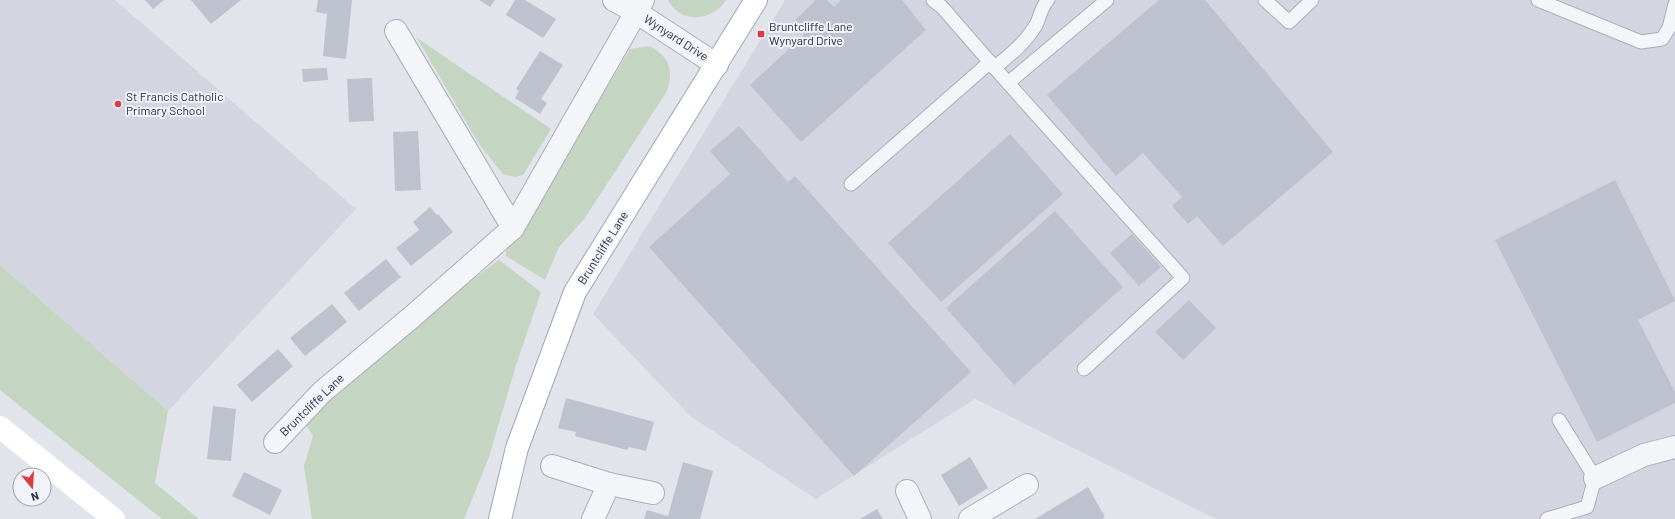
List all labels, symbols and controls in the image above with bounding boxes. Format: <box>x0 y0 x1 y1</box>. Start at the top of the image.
street label: Wynyard Drive <box>642 11 711 63</box>
place label: Bruntcliffe Lane Wynyard Drive <box>769 19 853 47</box>
marker: Bruntcliffe Lane Wynyard Drive <box>756 29 766 39</box>
place label: St Francis Catholic Primary School <box>126 89 223 117</box>
marker: St Francis Catholic Primary School <box>113 99 123 109</box>
street label: Bruntcliffe Lane <box>574 208 630 287</box>
street label: Bruntcliffe Lane <box>276 370 346 438</box>
north arrow <box>12 467 52 507</box>
text: N <box>30 490 41 504</box>

